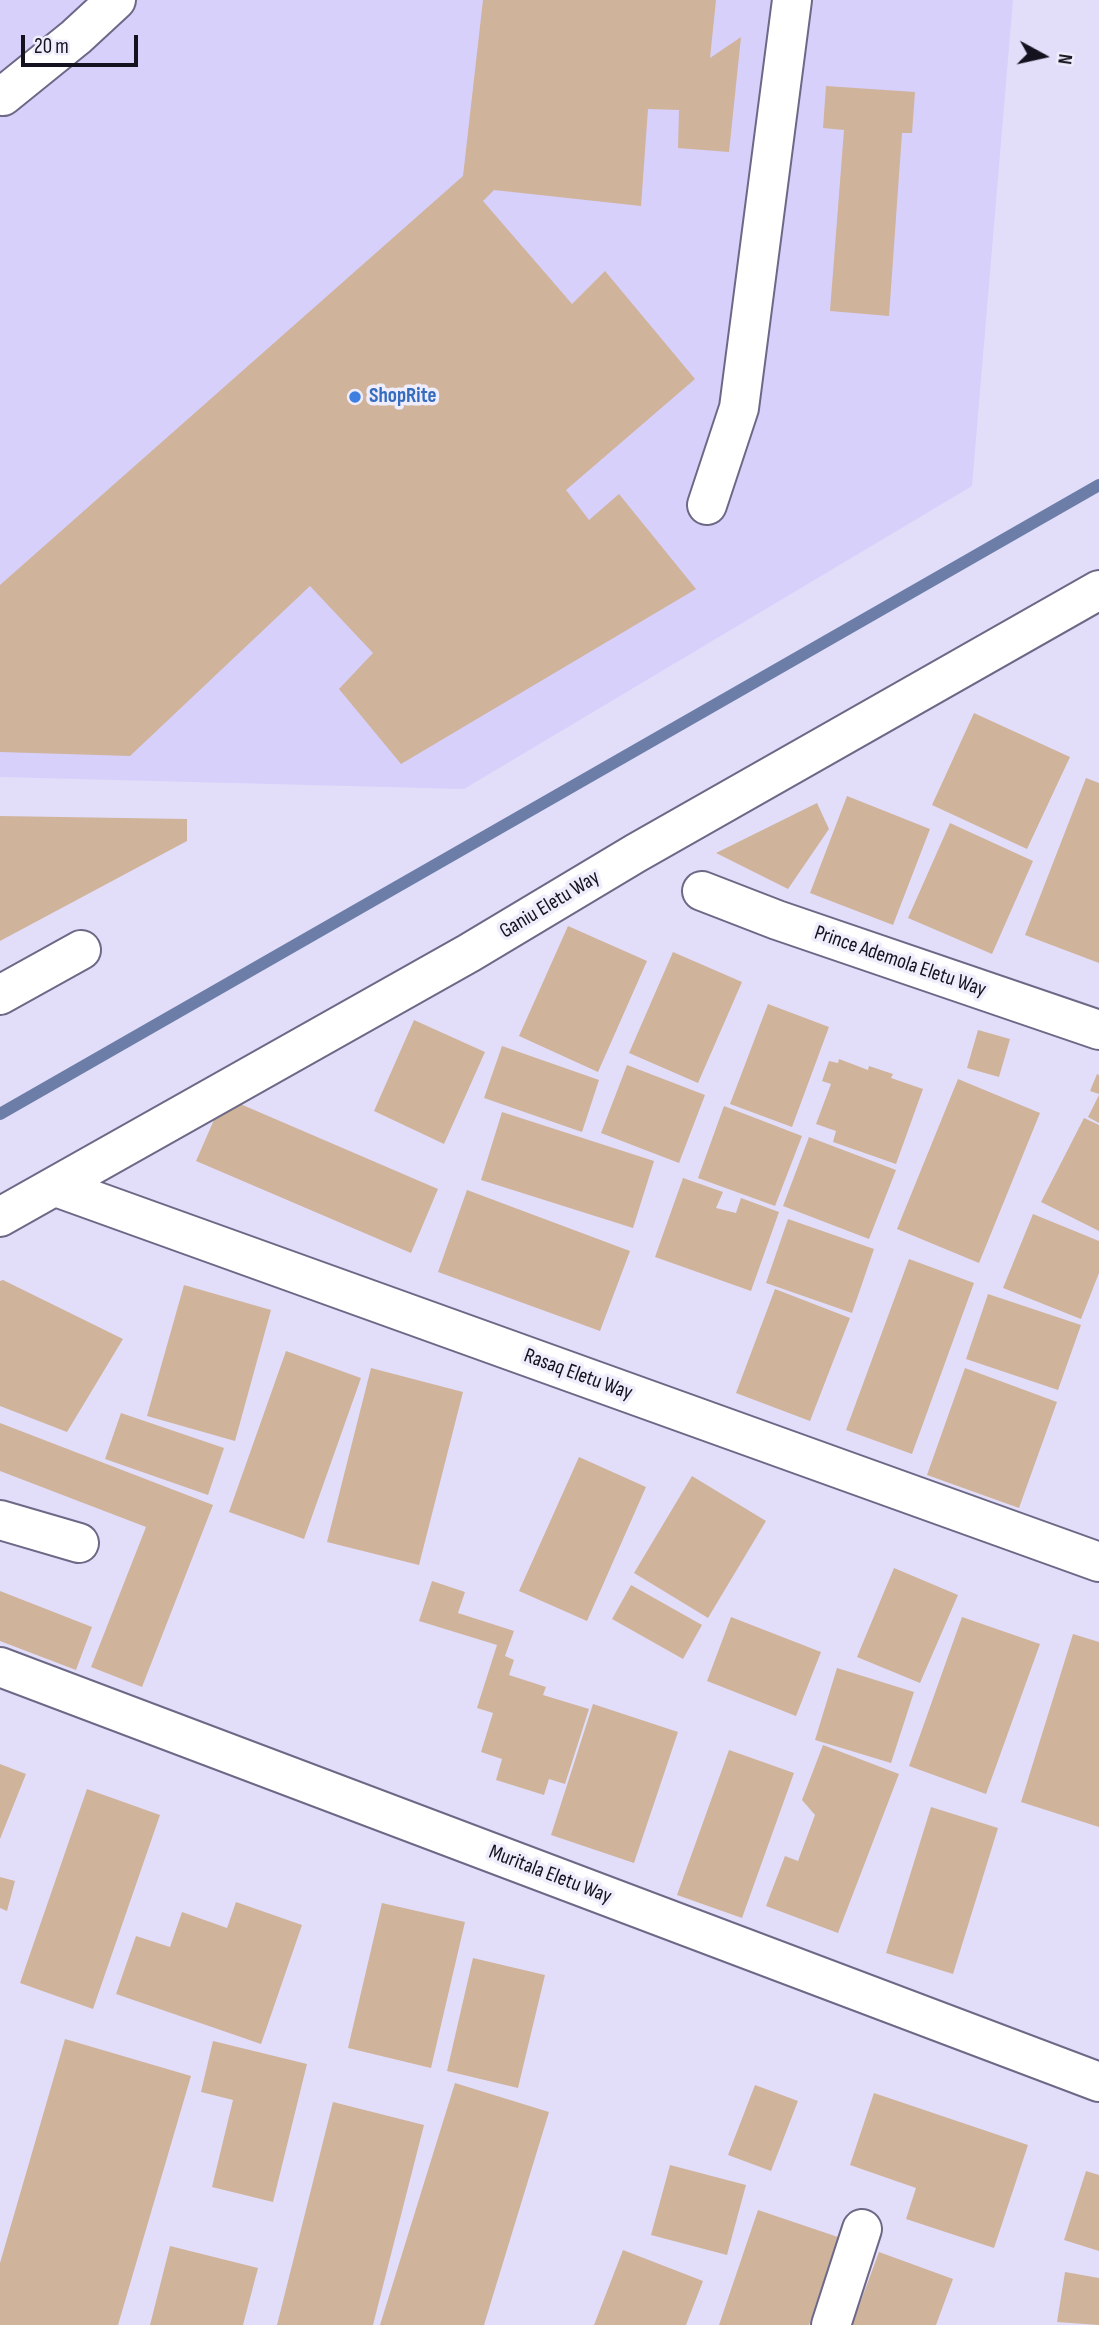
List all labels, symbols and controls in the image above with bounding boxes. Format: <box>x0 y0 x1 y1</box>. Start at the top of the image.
scale bar <box>24 21 142 65</box>
north arrow <box>1008 21 1078 91</box>
text: 20 m <box>34 34 69 59</box>
text: N <box>1052 52 1076 66</box>
place label: ShopRite <box>369 384 436 410</box>
marker: ShopRite <box>347 389 363 405</box>
street label: Ganiu Eletu Way <box>495 865 605 945</box>
street label: Prince Ademola Eletu Way <box>811 921 989 1003</box>
street label: Rasaq Eletu Way <box>520 1344 636 1406</box>
street label: Muritala Eletu Way <box>485 1840 615 1910</box>

